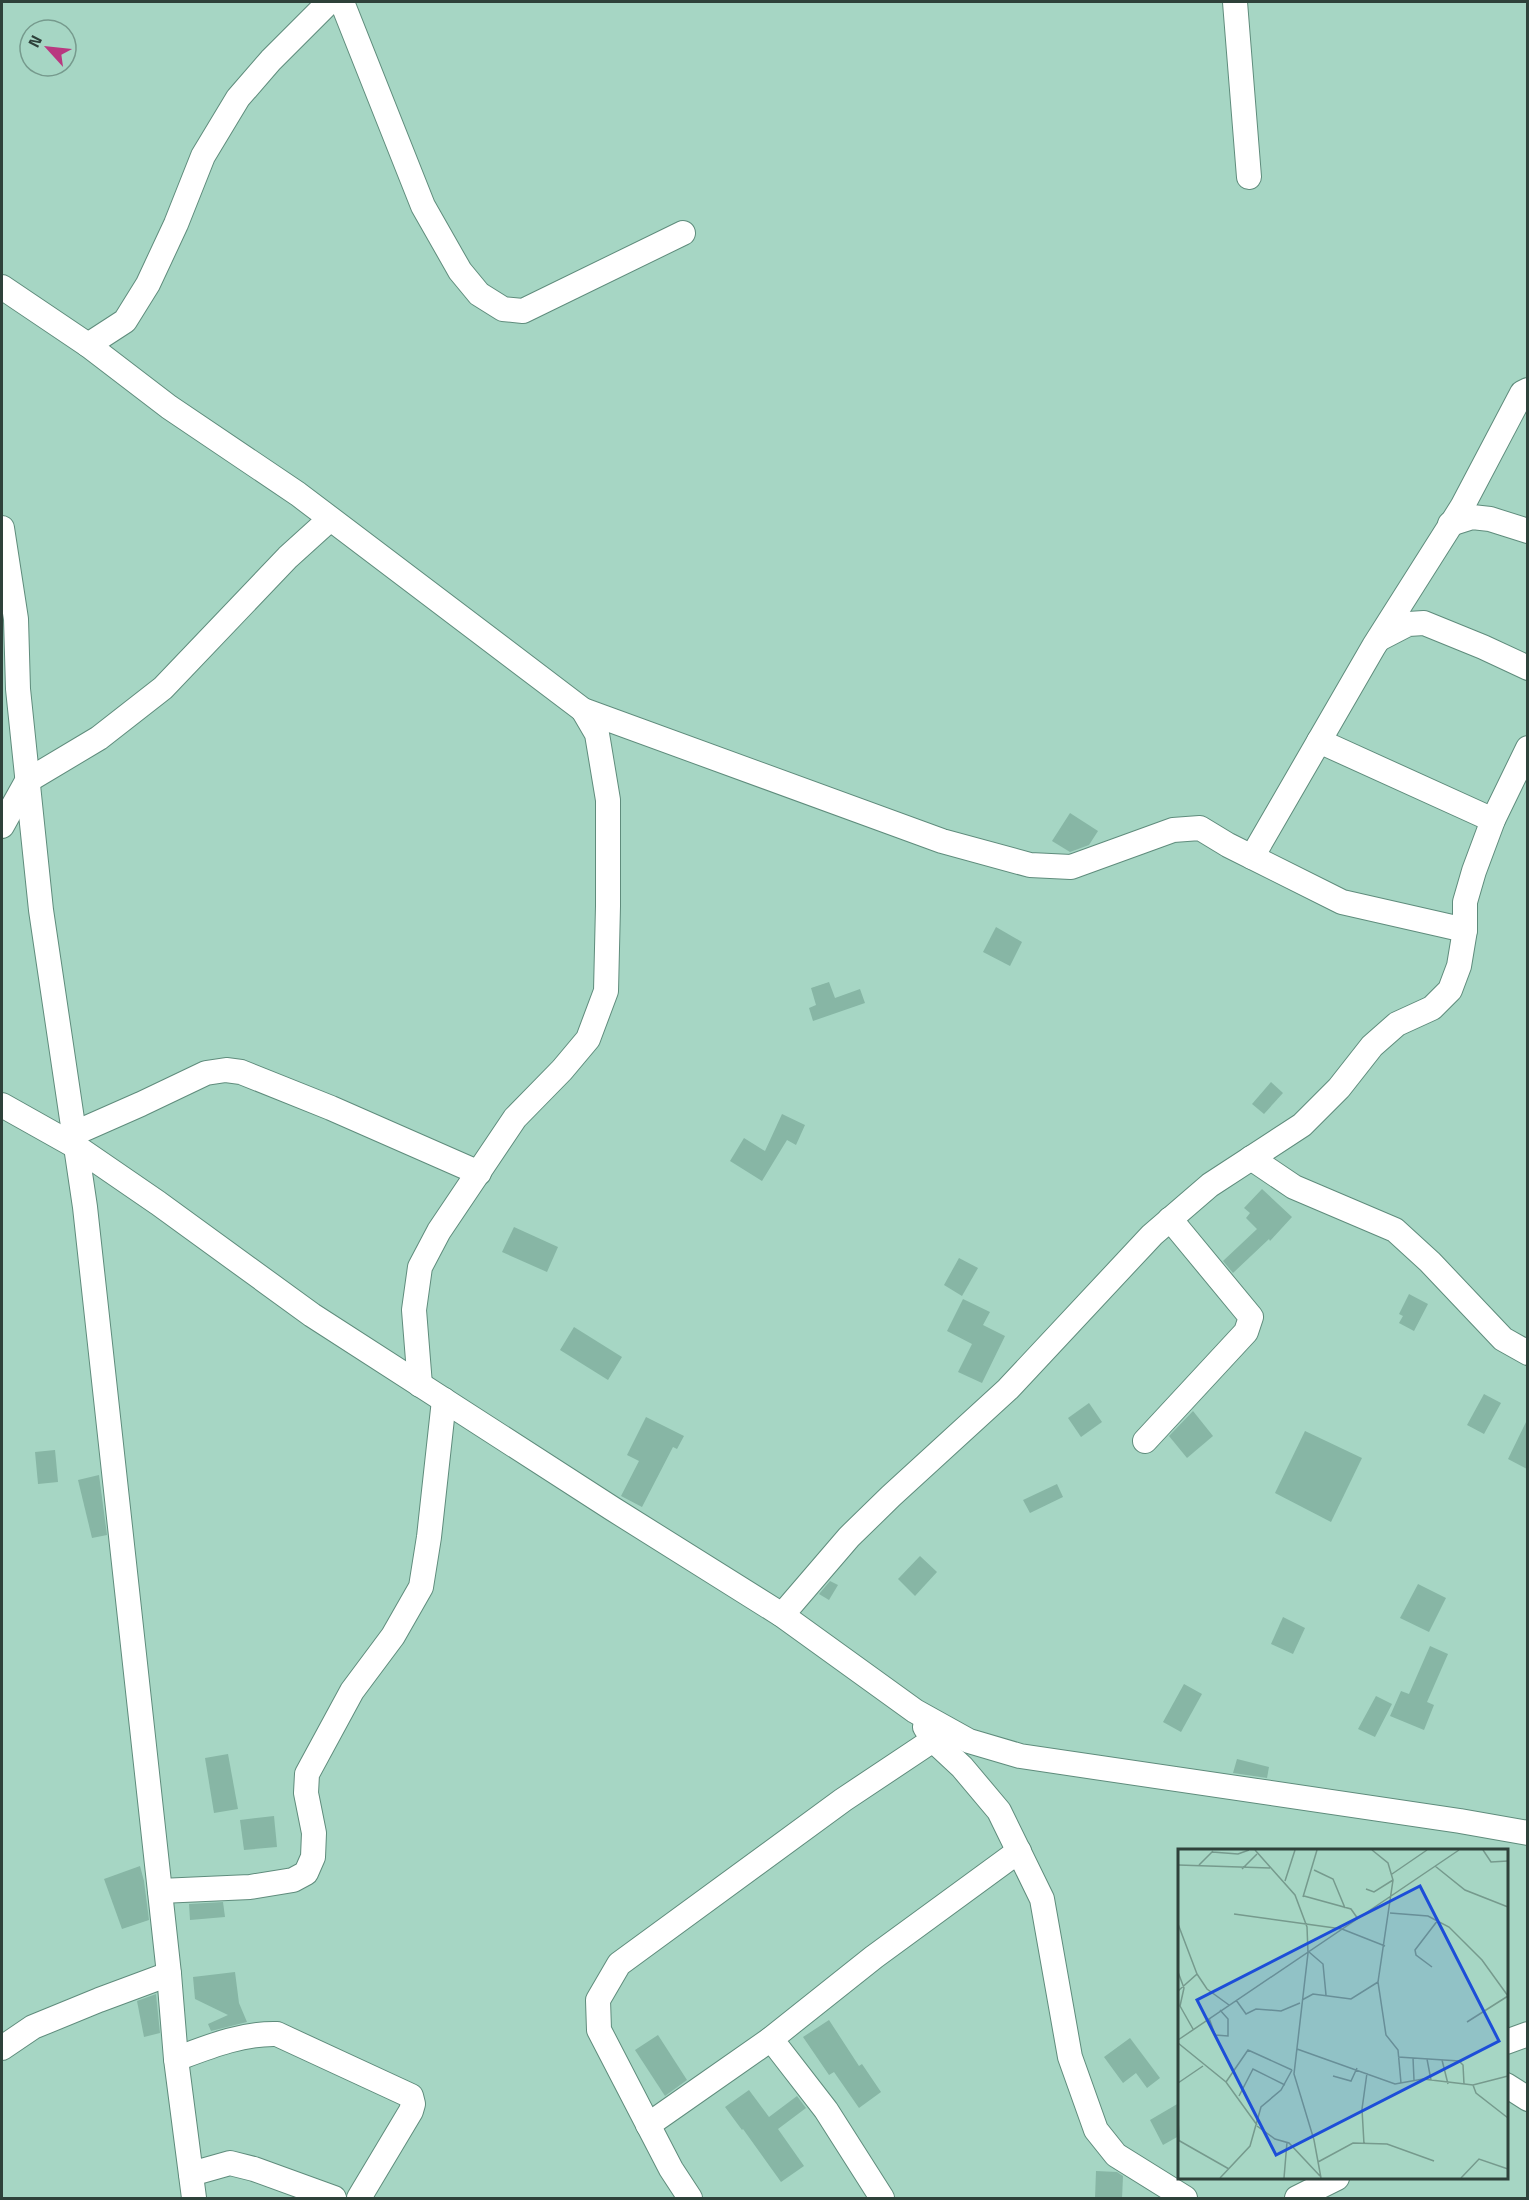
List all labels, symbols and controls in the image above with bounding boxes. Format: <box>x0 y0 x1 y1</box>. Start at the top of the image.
north arrow <box>18 18 78 78</box>
text: N <box>21 31 48 52</box>
inset map <box>1178 1849 1508 2179</box>

